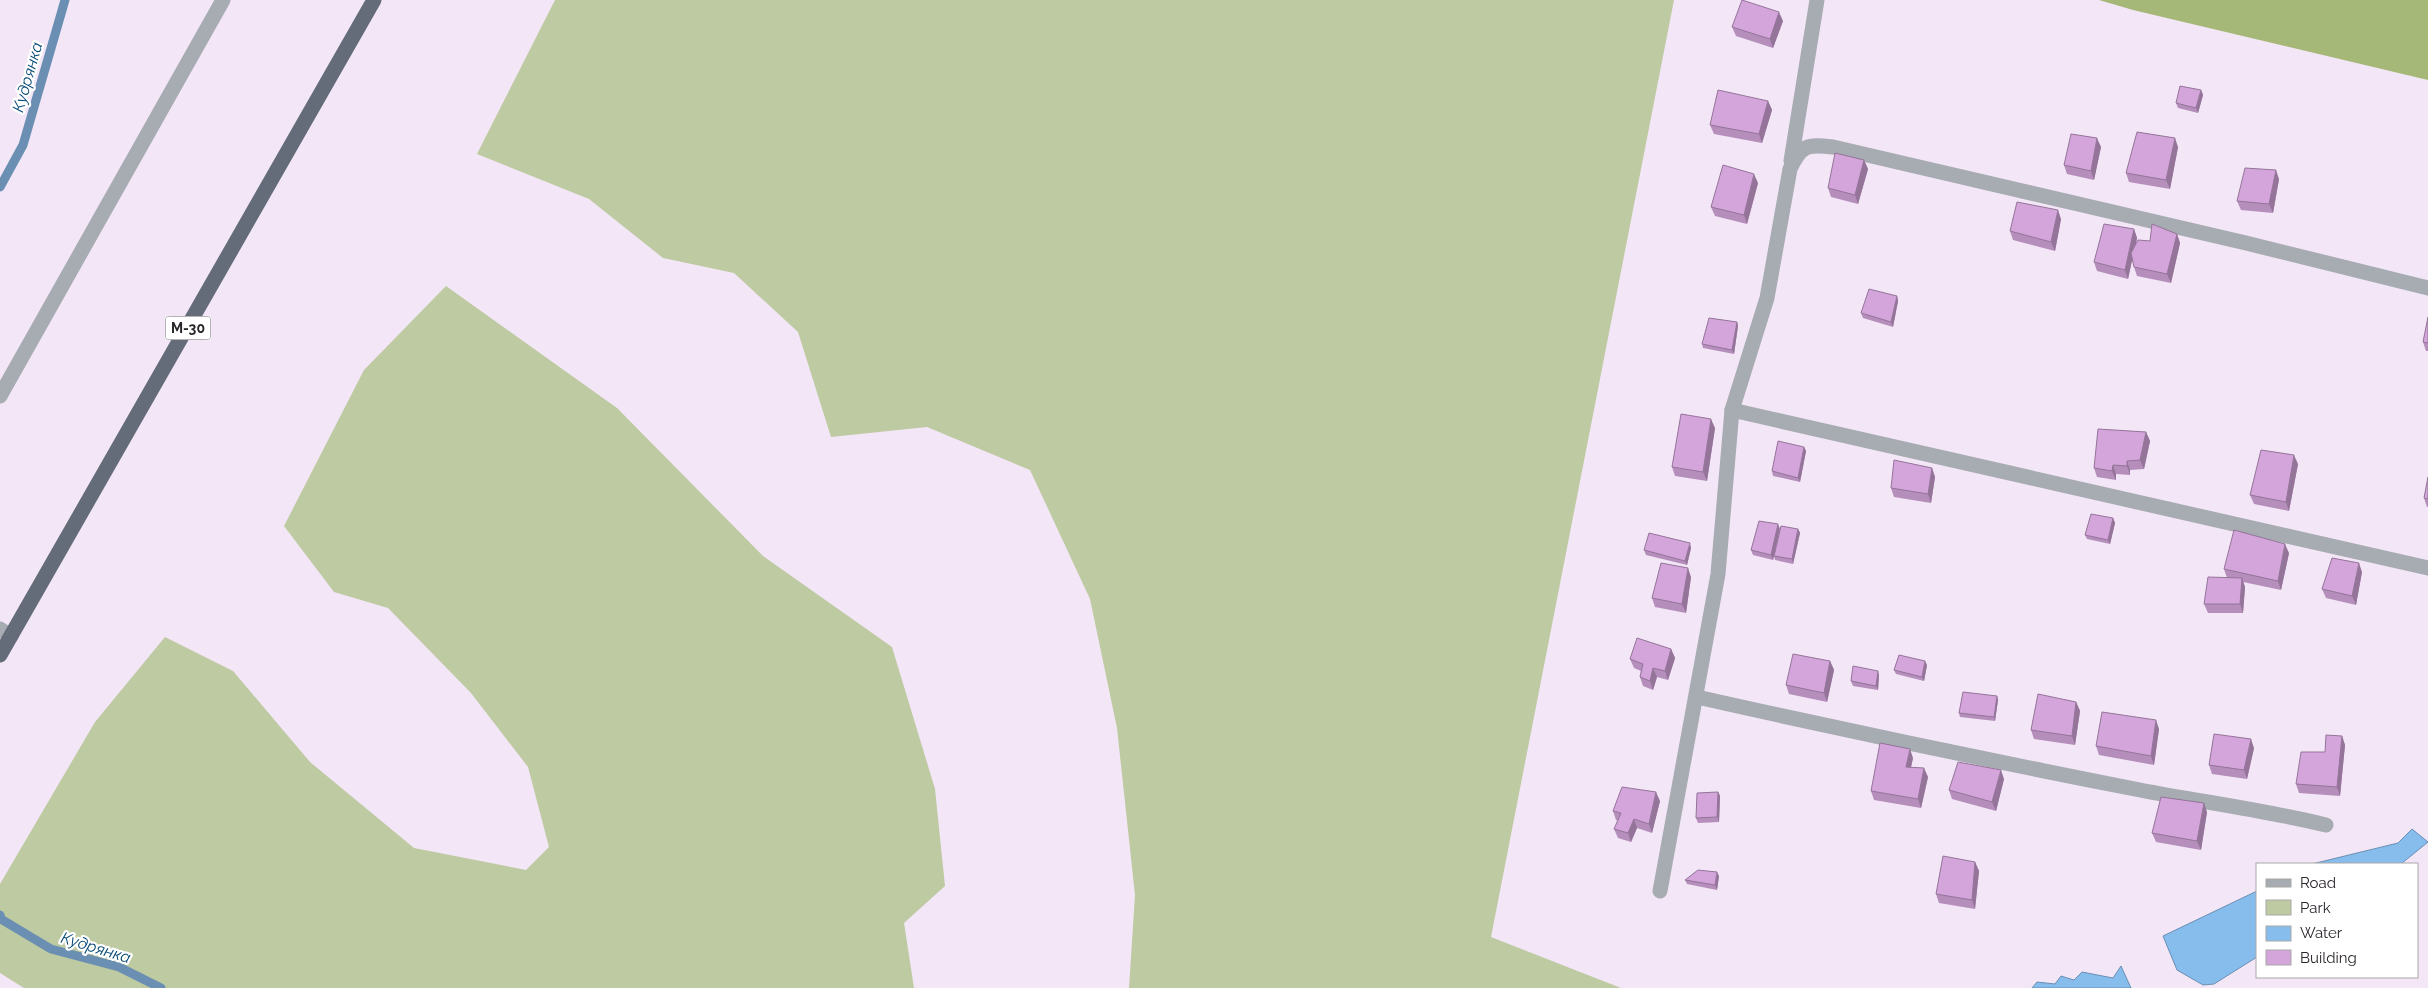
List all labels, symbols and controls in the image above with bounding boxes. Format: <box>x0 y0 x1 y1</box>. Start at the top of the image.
water label: Кудрянка <box>8 40 47 114</box>
road number: М-30 <box>166 316 210 339</box>
legend <box>2256 863 2418 978</box>
text: Road <box>2300 874 2336 892</box>
text: Park <box>2300 899 2331 917</box>
text: Water <box>2300 924 2343 942</box>
water label: Кудрянка <box>59 928 133 967</box>
text: Building <box>2300 949 2357 967</box>

